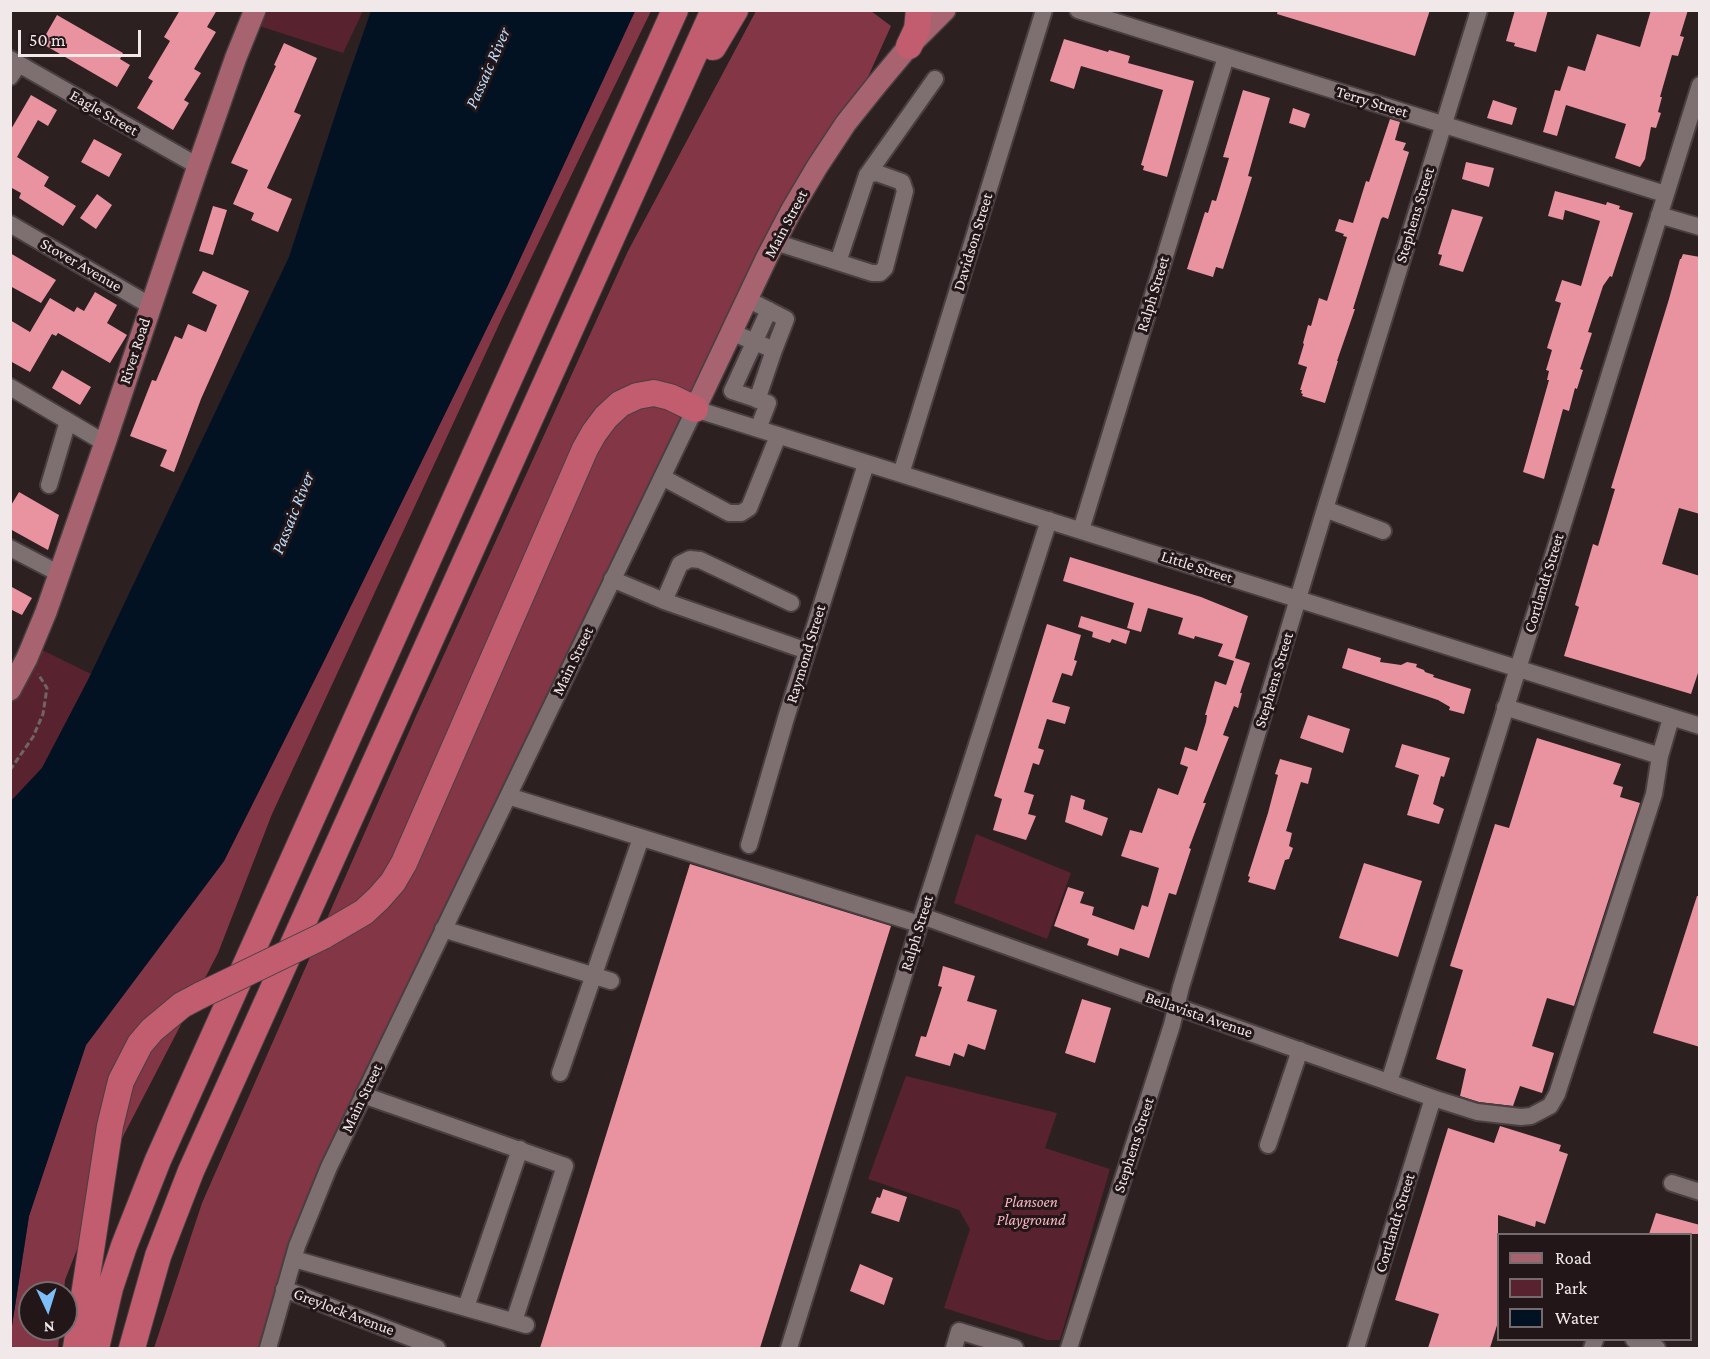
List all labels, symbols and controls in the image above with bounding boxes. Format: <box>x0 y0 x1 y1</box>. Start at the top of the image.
scale bar <box>21 18 144 56</box>
water label: Passaic River <box>461 24 515 112</box>
text: 50 m <box>29 30 66 50</box>
street label: Terry Street <box>1334 82 1410 122</box>
street label: Eagle Street <box>66 86 142 140</box>
street label: Stephens Street <box>1391 165 1439 265</box>
street label: Main Street <box>760 187 812 261</box>
street label: Davidson Street <box>949 191 997 293</box>
street label: Stover Avenue <box>37 234 125 296</box>
street label: Ralph Street <box>1132 254 1174 334</box>
street label: River Road <box>115 315 155 387</box>
water label: Passaic River <box>267 469 319 557</box>
street label: Cortlandt Street <box>1520 531 1568 635</box>
street label: Little Street <box>1159 546 1235 588</box>
street label: Raymond Street <box>782 603 830 705</box>
street label: Main Street <box>548 624 598 698</box>
street label: Stephens Street <box>1250 630 1298 730</box>
street label: Ralph Street <box>896 893 938 973</box>
street label: Bellavista Avenue <box>1143 988 1255 1042</box>
street label: Main Street <box>337 1061 387 1135</box>
street label: Stephens Street <box>1110 1095 1158 1195</box>
street label: Cortlandt Street <box>1371 1171 1419 1275</box>
park label: Plansoen Playground <box>996 1192 1066 1230</box>
legend <box>1497 1233 1692 1341</box>
text: Road <box>1555 1248 1592 1268</box>
text: Park <box>1555 1278 1587 1298</box>
north arrow <box>18 1281 78 1341</box>
street label: Greylock Avenue <box>291 1284 397 1340</box>
text: Water <box>1555 1308 1599 1328</box>
text: N <box>43 1319 55 1336</box>

